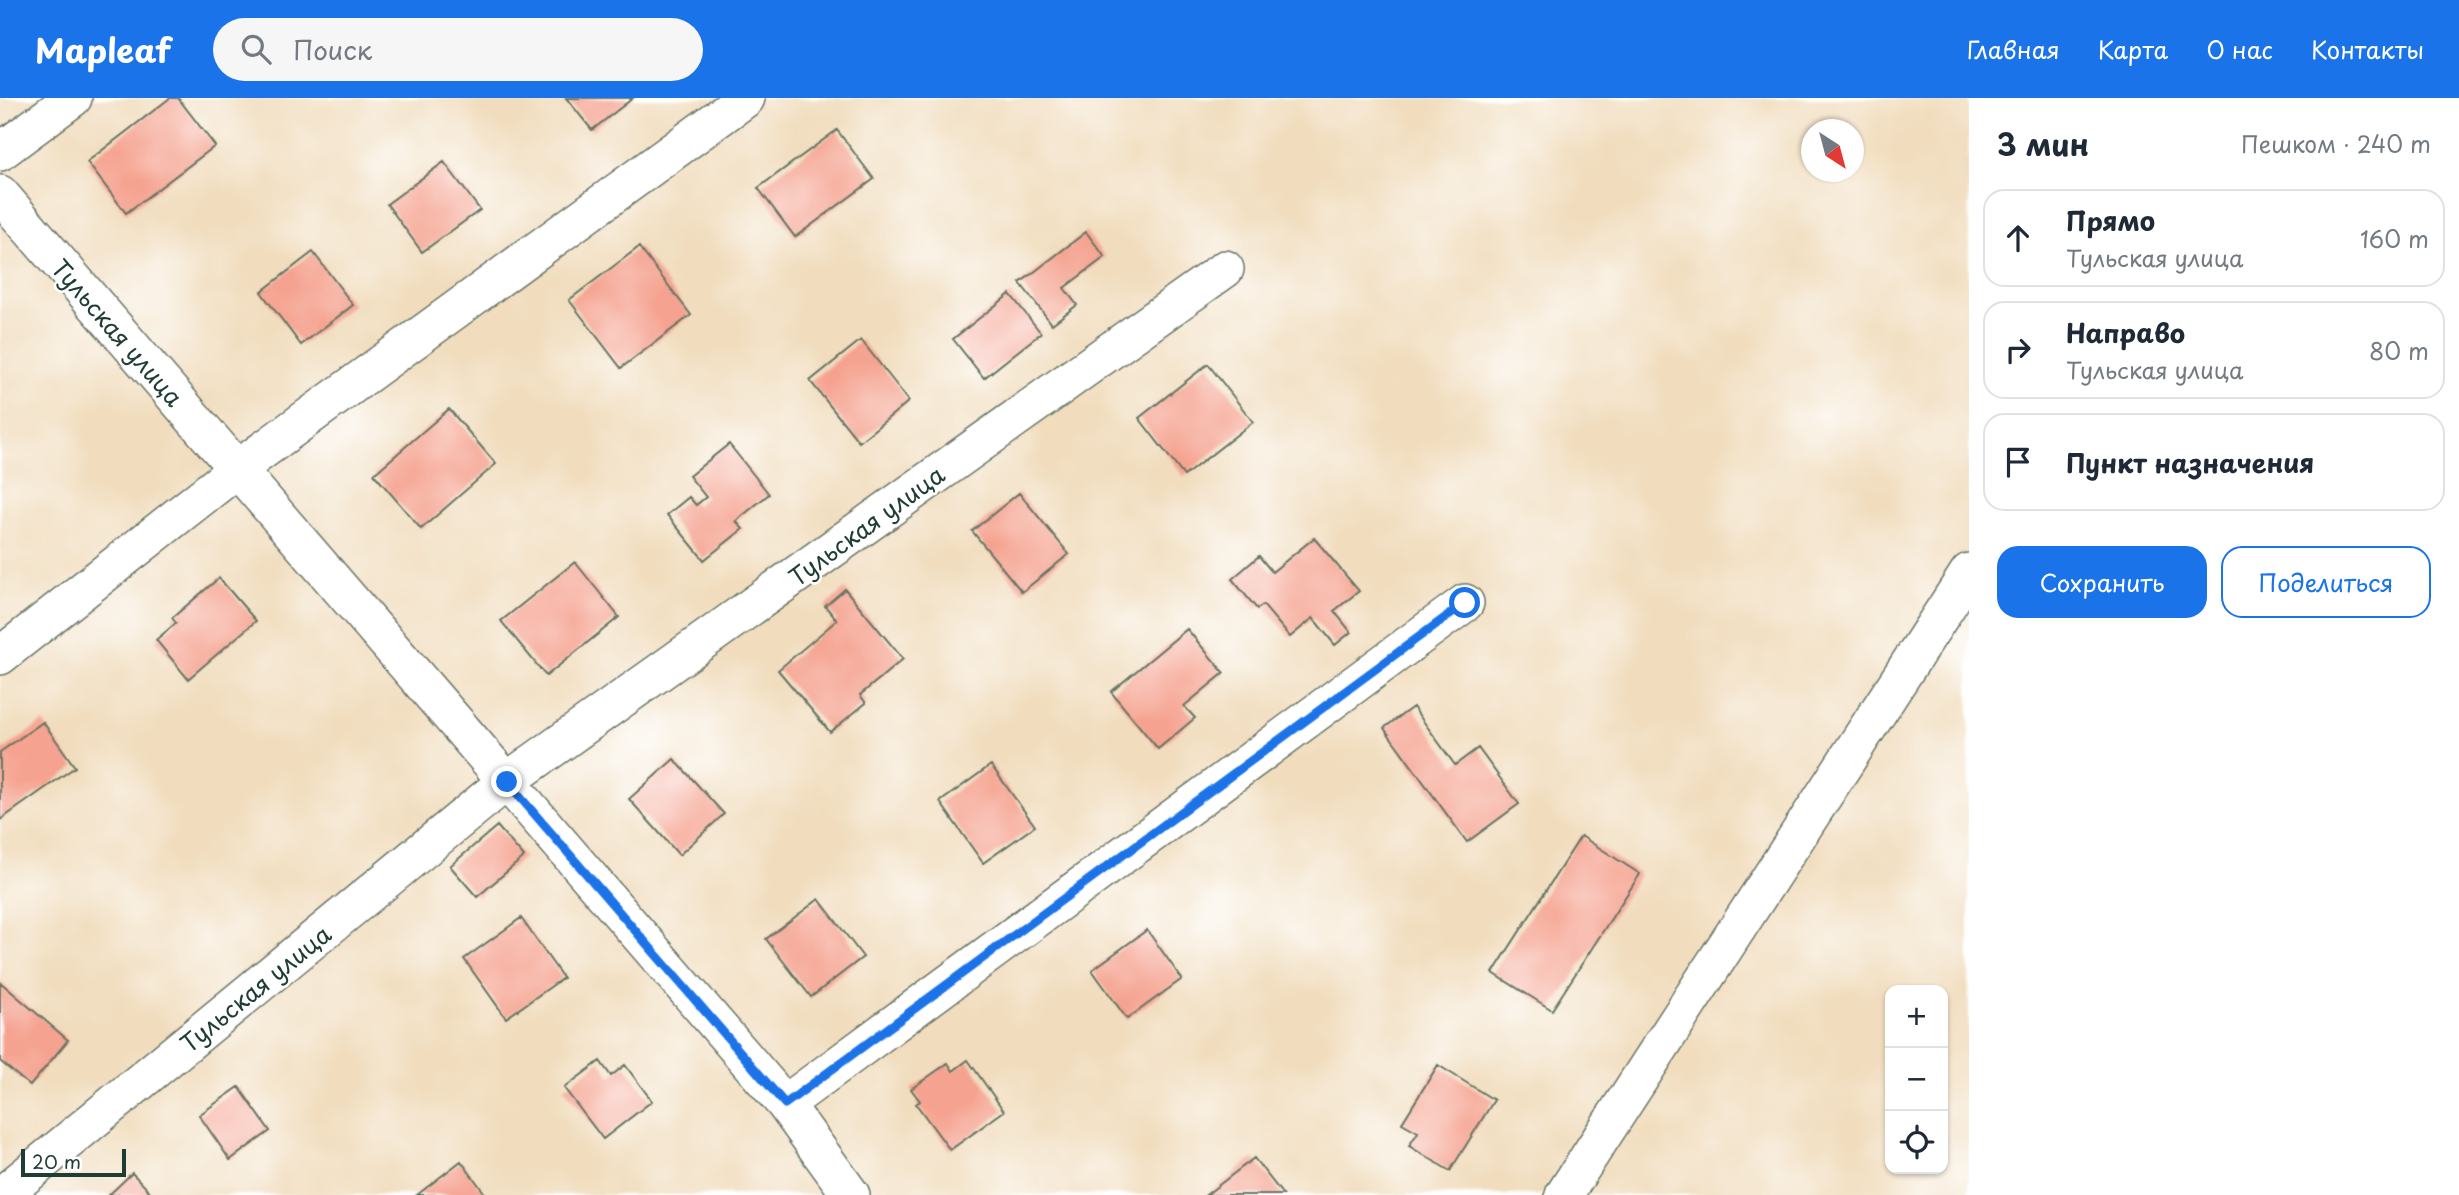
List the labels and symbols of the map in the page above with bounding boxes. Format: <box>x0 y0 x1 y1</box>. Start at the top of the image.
north arrow <box>1801 119 1864 182</box>
street label: Тульская улица <box>44 250 192 414</box>
street label: Тульская улица <box>781 456 951 594</box>
route start <box>1449 587 1480 618</box>
route end <box>491 766 522 797</box>
street label: Тульская улица <box>172 916 338 1060</box>
scale bar <box>21 1146 126 1178</box>

